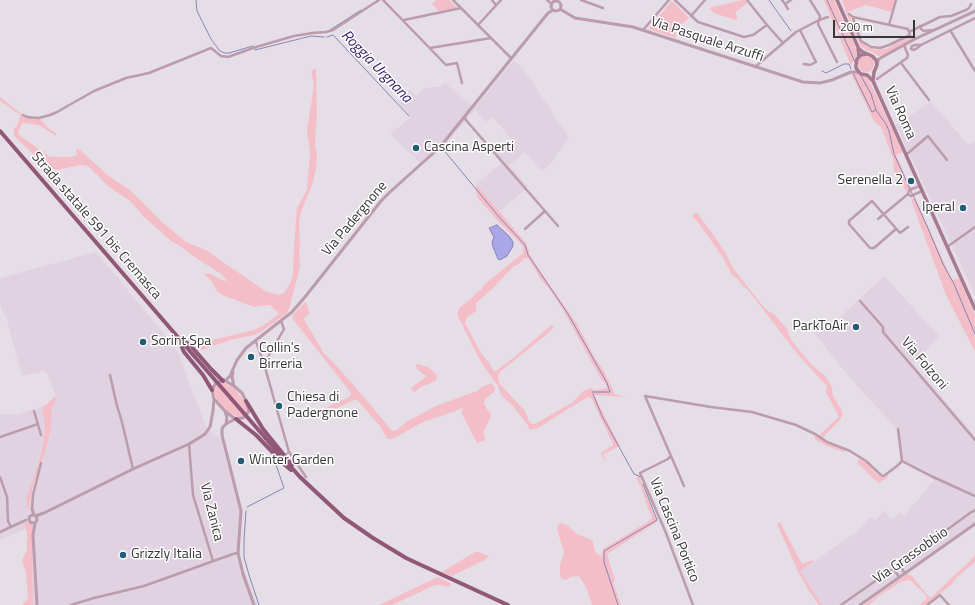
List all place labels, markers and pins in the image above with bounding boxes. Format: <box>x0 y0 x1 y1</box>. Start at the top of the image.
place label: Cascina Asperti <box>424 140 514 156</box>
marker: Cascina Asperti <box>411 143 421 153</box>
place label: Serenella 2 <box>838 173 903 189</box>
marker: Serenella 2 <box>906 176 916 186</box>
place label: Iperal <box>922 200 955 216</box>
marker: Iperal <box>958 203 968 213</box>
place label: ParkToAir <box>793 319 848 335</box>
marker: ParkToAir <box>851 322 861 332</box>
place label: Sorint Spa <box>151 334 211 350</box>
marker: Sorint Spa <box>138 337 148 347</box>
place label: Collin's Birreria <box>259 341 302 374</box>
marker: Collin's Birreria <box>246 352 256 362</box>
place label: Chiesa di Padergnone <box>287 390 358 422</box>
marker: Chiesa di Padergnone <box>274 401 284 411</box>
place label: Winter Garden <box>249 453 334 469</box>
marker: Winter Garden <box>236 456 246 466</box>
place label: Grizzly Italia <box>131 547 202 563</box>
marker: Grizzly Italia <box>118 550 128 560</box>

